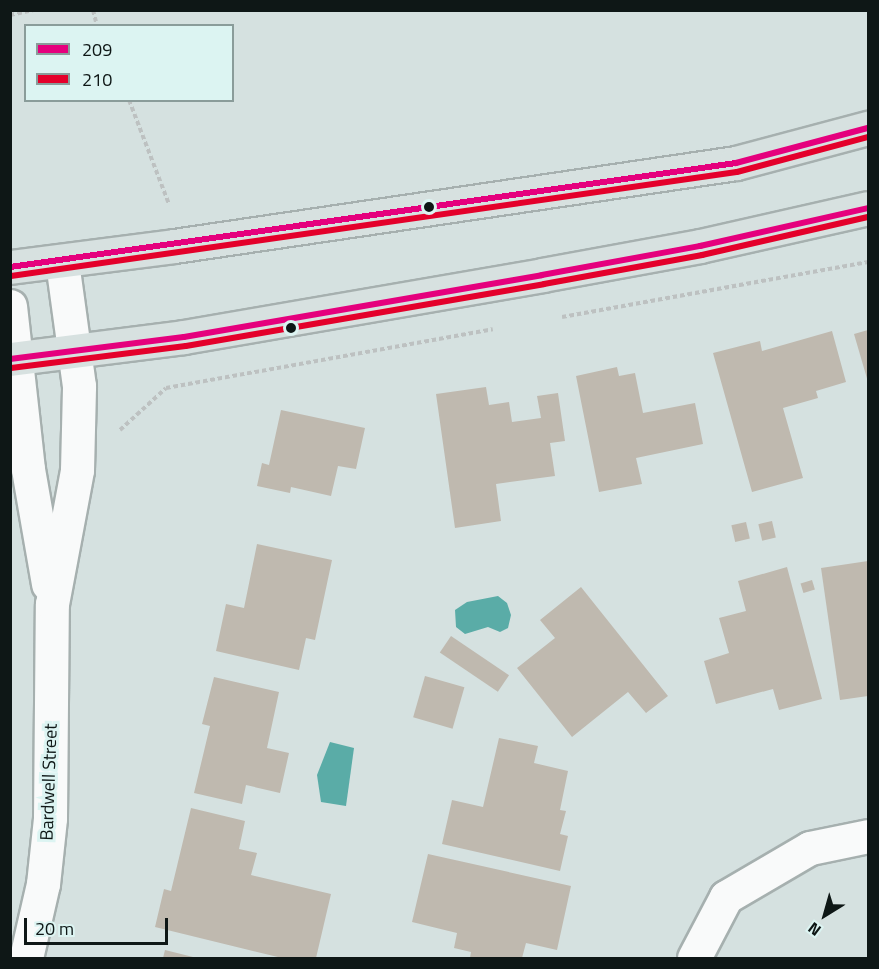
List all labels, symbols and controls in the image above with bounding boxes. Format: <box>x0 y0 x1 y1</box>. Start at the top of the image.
legend <box>24 24 234 102</box>
text: 209 <box>82 36 112 63</box>
text: 210 <box>82 66 112 93</box>
unlabelled marker <box>423 201 435 213</box>
unlabelled marker <box>285 322 297 334</box>
street label: Bardwell Street <box>36 723 62 841</box>
north arrow <box>795 885 855 945</box>
scale bar <box>27 906 171 944</box>
text: 20 m <box>35 915 74 942</box>
text: N <box>803 916 826 942</box>

